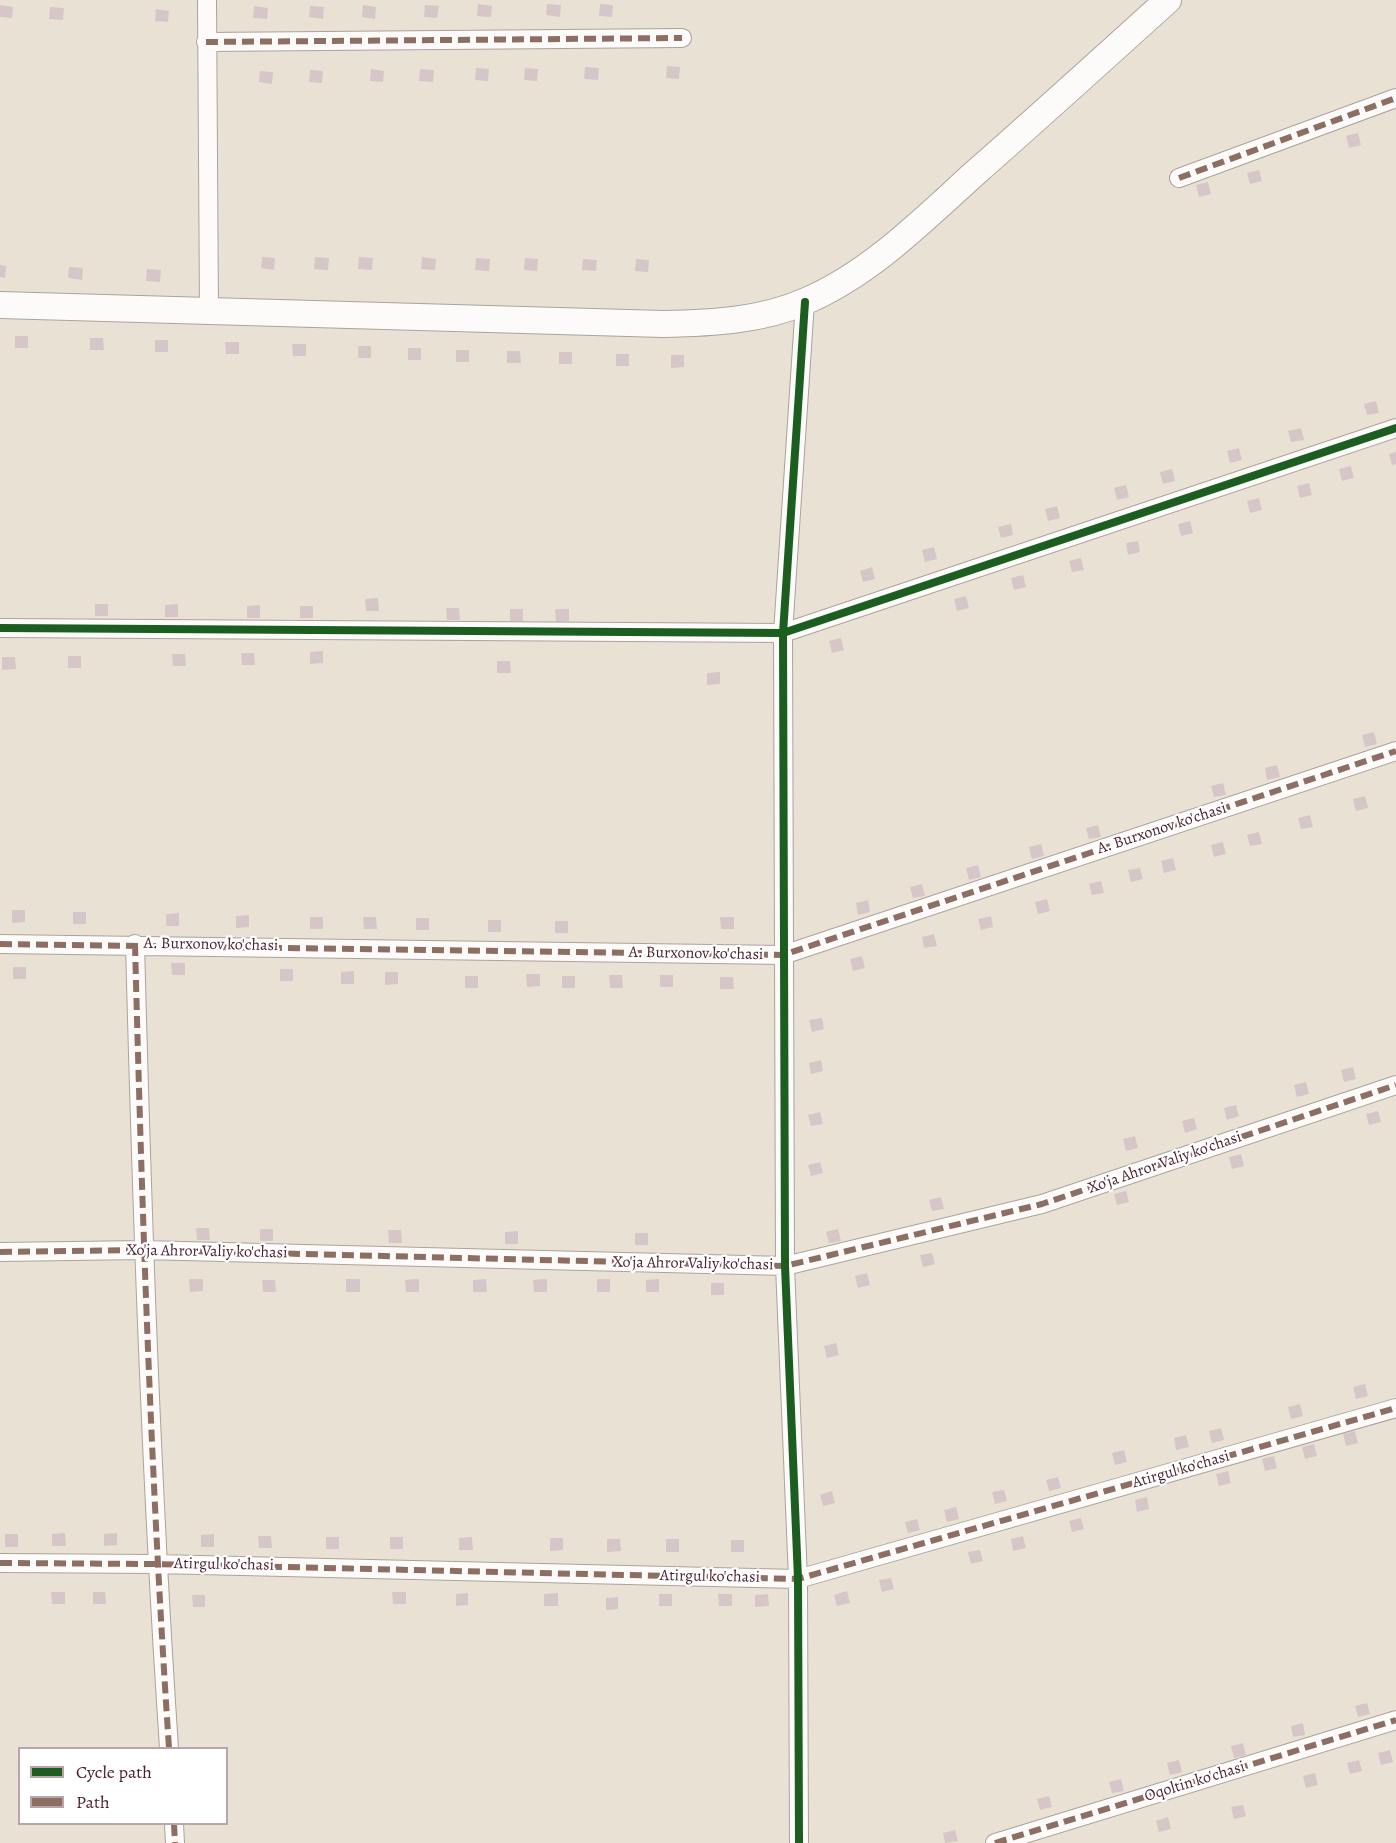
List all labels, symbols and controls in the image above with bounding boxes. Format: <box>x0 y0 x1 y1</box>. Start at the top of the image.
street label: A. Burxonov ko'chasi <box>1095 799 1229 859</box>
street label: A. Burxonov ko'chasi <box>143 934 279 956</box>
street label: A. Burxonov ko'chasi <box>628 943 764 965</box>
street label: Xo'ja Ahror Valiy ko'chasi <box>1086 1128 1244 1198</box>
street label: Xo'ja Ahror Valiy ko'chasi <box>126 1241 288 1263</box>
street label: Xo'ja Ahror Valiy ko'chasi <box>612 1253 774 1275</box>
street label: Atirgul ko'chasi <box>1130 1447 1232 1493</box>
street label: Atirgul ko'chasi <box>174 1555 274 1575</box>
street label: Atirgul ko'chasi <box>660 1567 760 1587</box>
legend <box>18 1747 228 1825</box>
street label: Oqoltin ko'chasi <box>1142 1758 1248 1806</box>
text: Cycle path <box>76 1760 152 1784</box>
text: Path <box>76 1790 110 1814</box>

